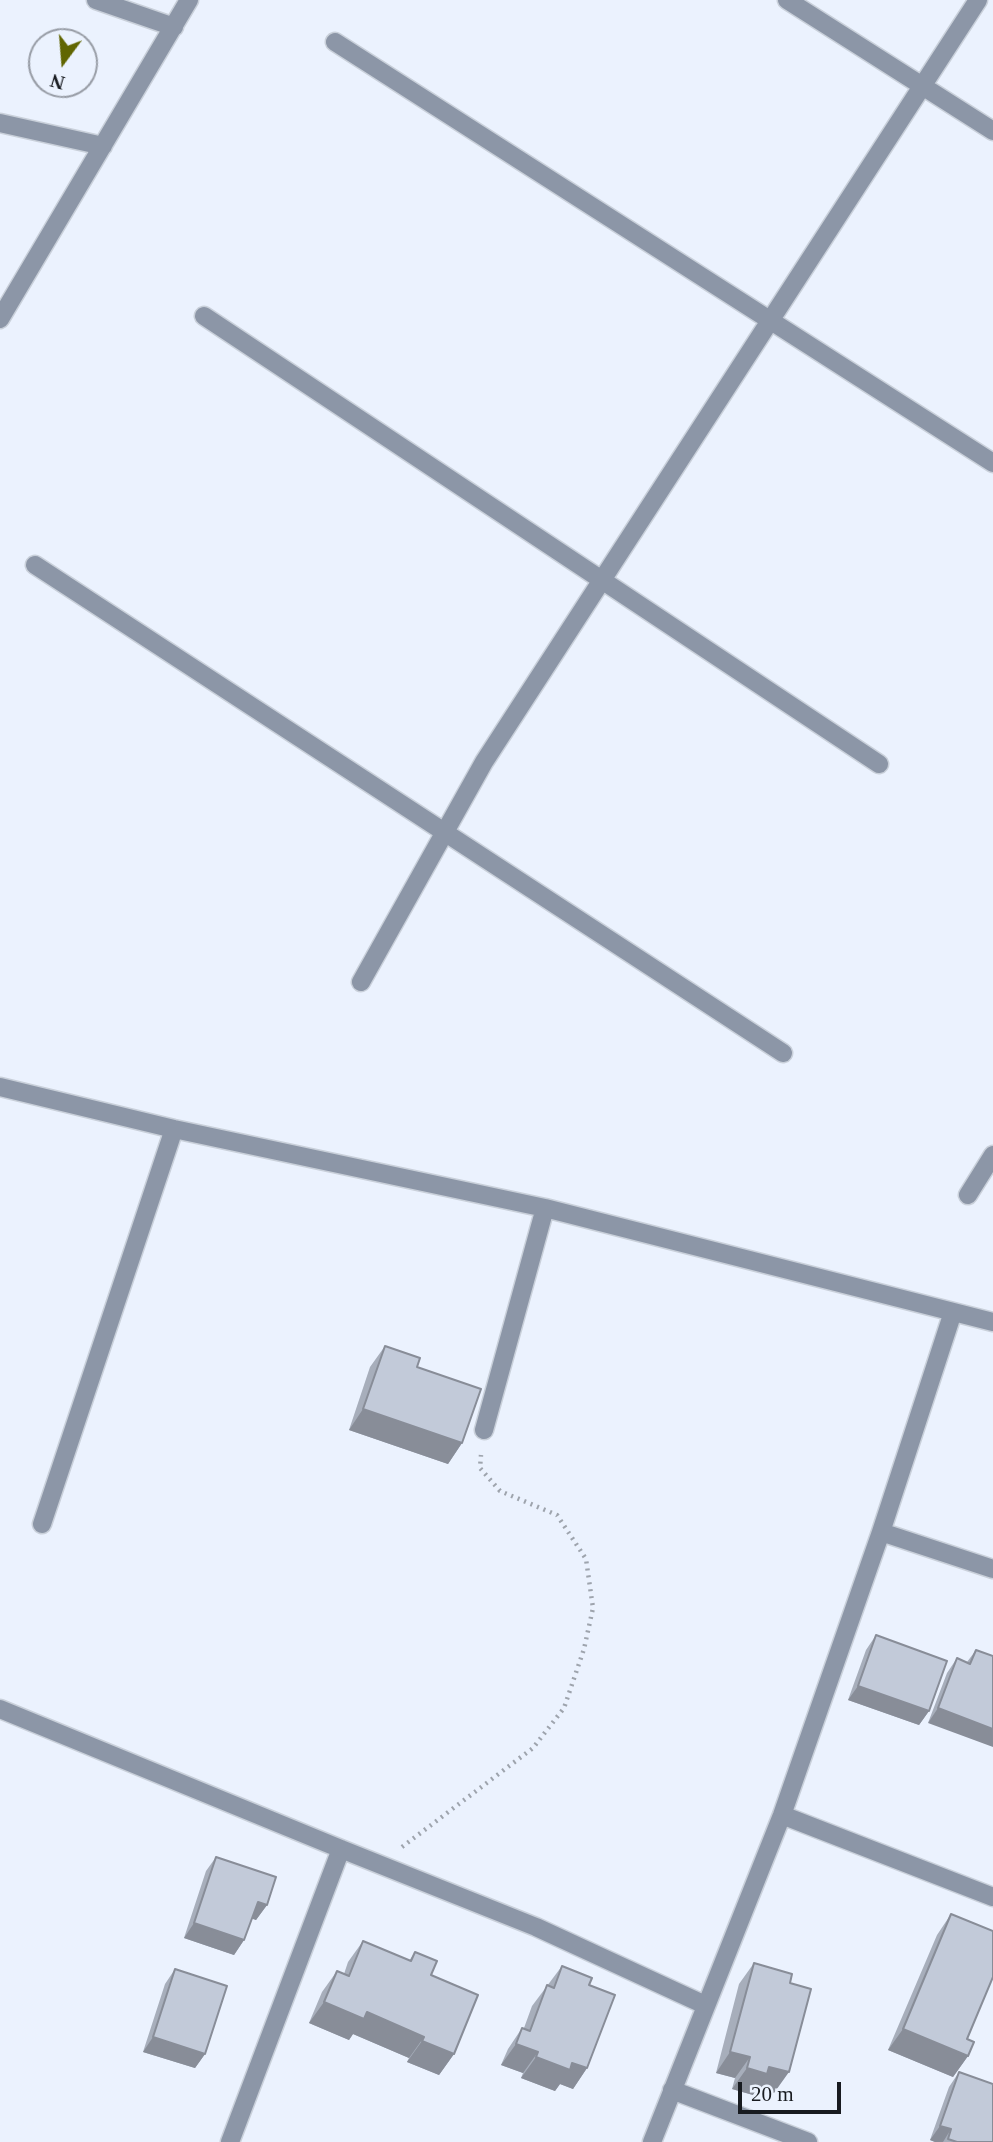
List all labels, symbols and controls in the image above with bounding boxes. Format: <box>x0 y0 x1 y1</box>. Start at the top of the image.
north arrow <box>28 28 98 98</box>
text: N <box>48 70 67 94</box>
scale bar <box>741 2068 844 2112</box>
text: 20 m <box>751 2082 794 2106</box>

